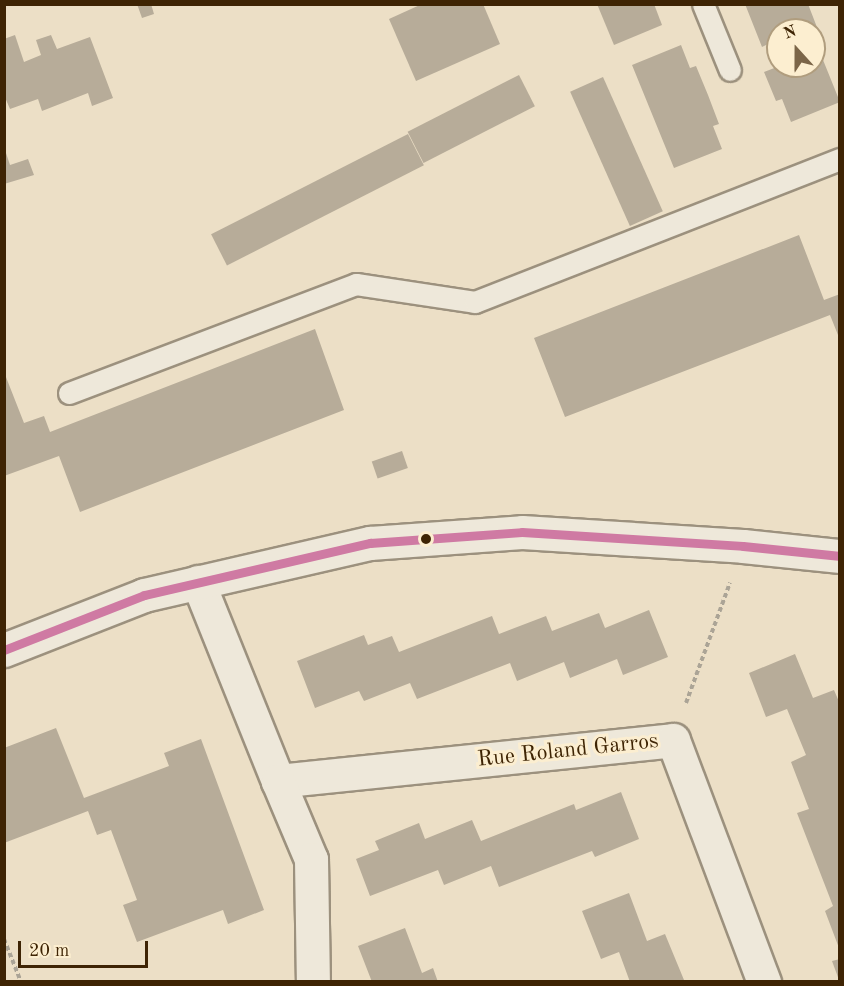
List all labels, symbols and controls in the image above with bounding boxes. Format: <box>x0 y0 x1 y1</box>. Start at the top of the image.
north arrow <box>766 18 826 78</box>
text: N <box>782 23 799 43</box>
unlabelled marker <box>420 533 432 545</box>
street label: Rue Roland Garros <box>476 728 660 774</box>
scale bar <box>21 929 152 967</box>
text: 20 m <box>29 942 69 960</box>

